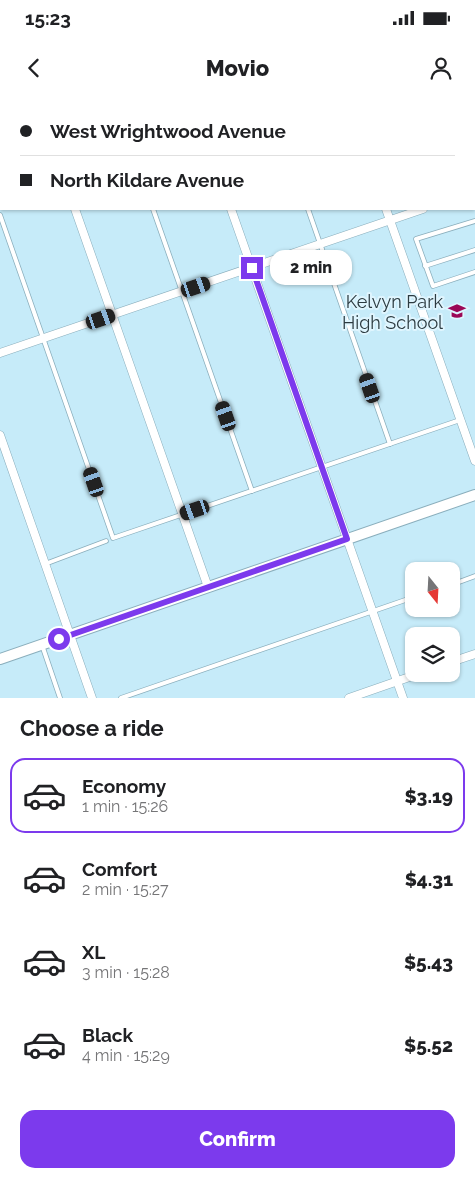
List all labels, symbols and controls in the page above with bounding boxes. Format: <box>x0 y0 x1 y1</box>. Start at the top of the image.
text: 15:23 <box>25 7 71 29</box>
icon: back <box>20 54 48 82</box>
icon: person <box>427 54 455 82</box>
text: Movio <box>206 55 269 81</box>
text: West Wrightwood Avenue <box>50 120 286 142</box>
text: North Kildare Avenue <box>50 169 244 191</box>
callout: 2 min <box>270 250 352 286</box>
route end <box>241 257 263 279</box>
text: 2 min <box>290 258 332 277</box>
car <box>179 275 212 299</box>
place label: Kelvyn Park High School <box>342 291 443 333</box>
school or university icon: Kelvyn Park High School <box>447 301 467 321</box>
car <box>84 307 117 331</box>
car <box>358 371 381 405</box>
car <box>214 399 237 433</box>
car <box>82 465 105 499</box>
car <box>178 498 211 522</box>
north arrow <box>405 562 460 618</box>
map controls <box>405 562 460 682</box>
button: layers <box>405 627 460 682</box>
route start <box>48 628 70 650</box>
text: Choose a ride <box>20 715 164 741</box>
icon: car <box>22 773 67 818</box>
text: Economy <box>82 775 166 797</box>
text: $3.19 <box>405 785 453 807</box>
text: 1 min · 15:26 <box>82 797 168 816</box>
icon: car <box>22 856 67 901</box>
text: Comfort <box>82 858 157 880</box>
text: $4.31 <box>405 868 453 890</box>
text: 2 min · 15:27 <box>82 880 169 899</box>
icon: car <box>22 939 67 984</box>
text: XL <box>82 941 105 963</box>
text: $5.43 <box>404 951 453 973</box>
text: 3 min · 15:28 <box>82 963 170 982</box>
icon: car <box>22 1022 67 1067</box>
text: Black <box>82 1024 133 1046</box>
text: $5.52 <box>404 1034 453 1056</box>
text: 4 min · 15:29 <box>82 1046 170 1065</box>
button: Confirm <box>20 1110 455 1168</box>

